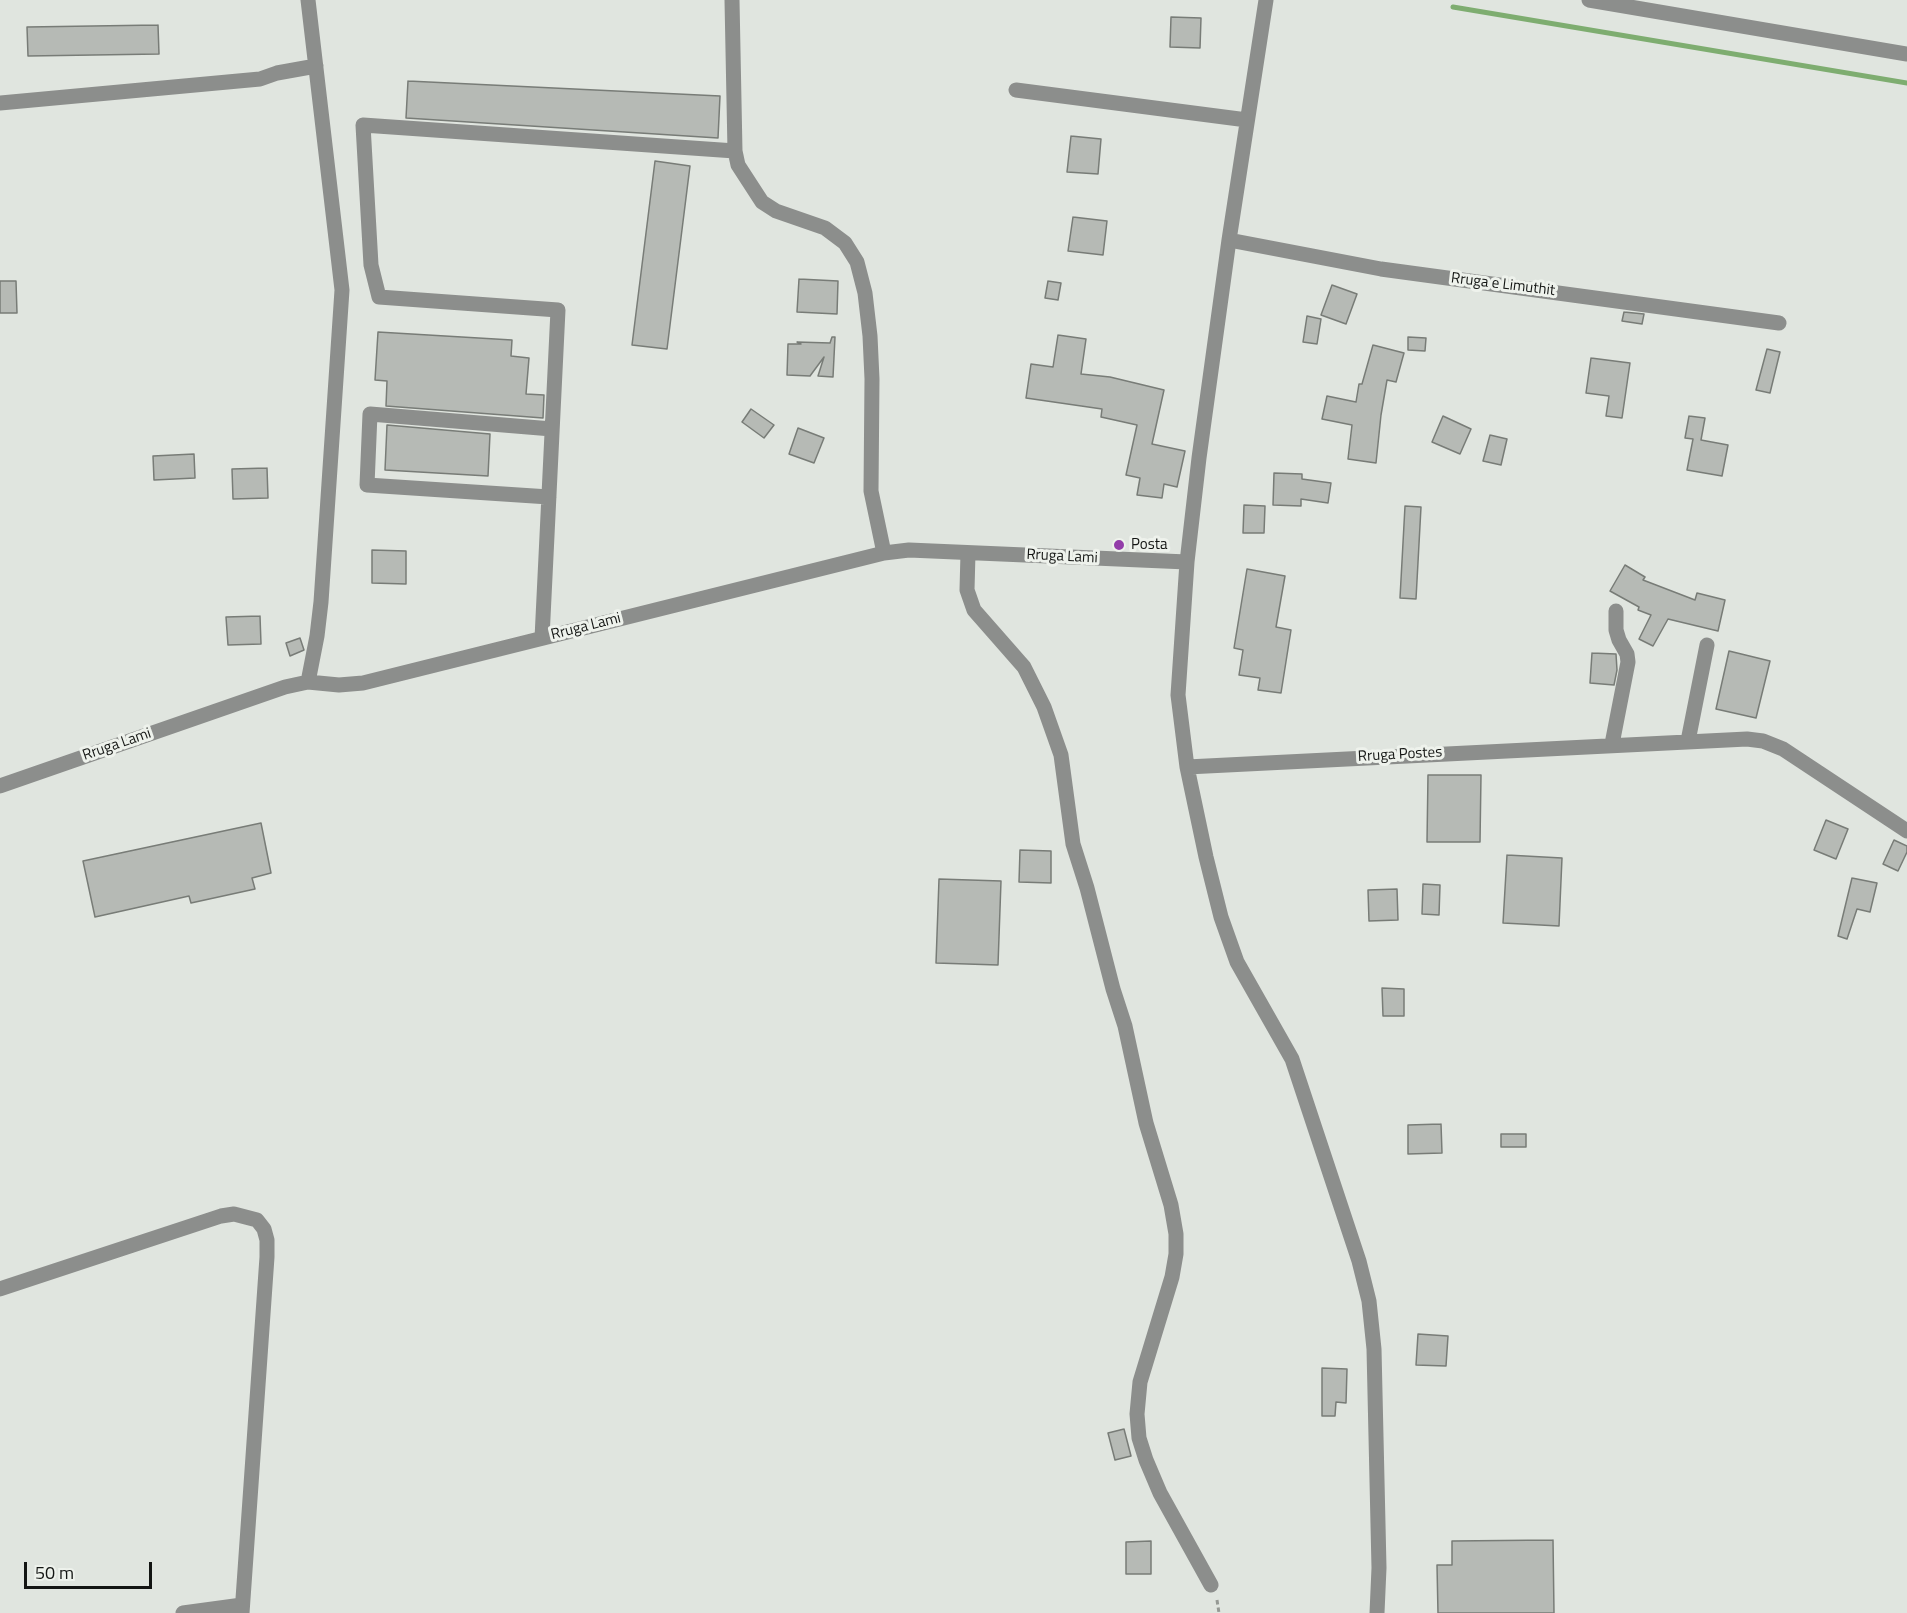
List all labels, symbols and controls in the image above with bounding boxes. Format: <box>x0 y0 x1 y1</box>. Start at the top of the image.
street label: Rruga e Limuthit <box>1450 270 1556 300</box>
place label: Posta <box>1131 536 1168 554</box>
marker: Posta <box>1112 538 1126 552</box>
street label: Rruga Lami <box>1026 546 1098 568</box>
street label: Rruga Lami <box>549 610 623 644</box>
street label: Rruga Lami <box>80 725 154 765</box>
street label: Rruga Postes <box>1357 744 1443 766</box>
scale bar <box>27 1550 154 1588</box>
text: 50 m <box>35 1559 74 1586</box>

